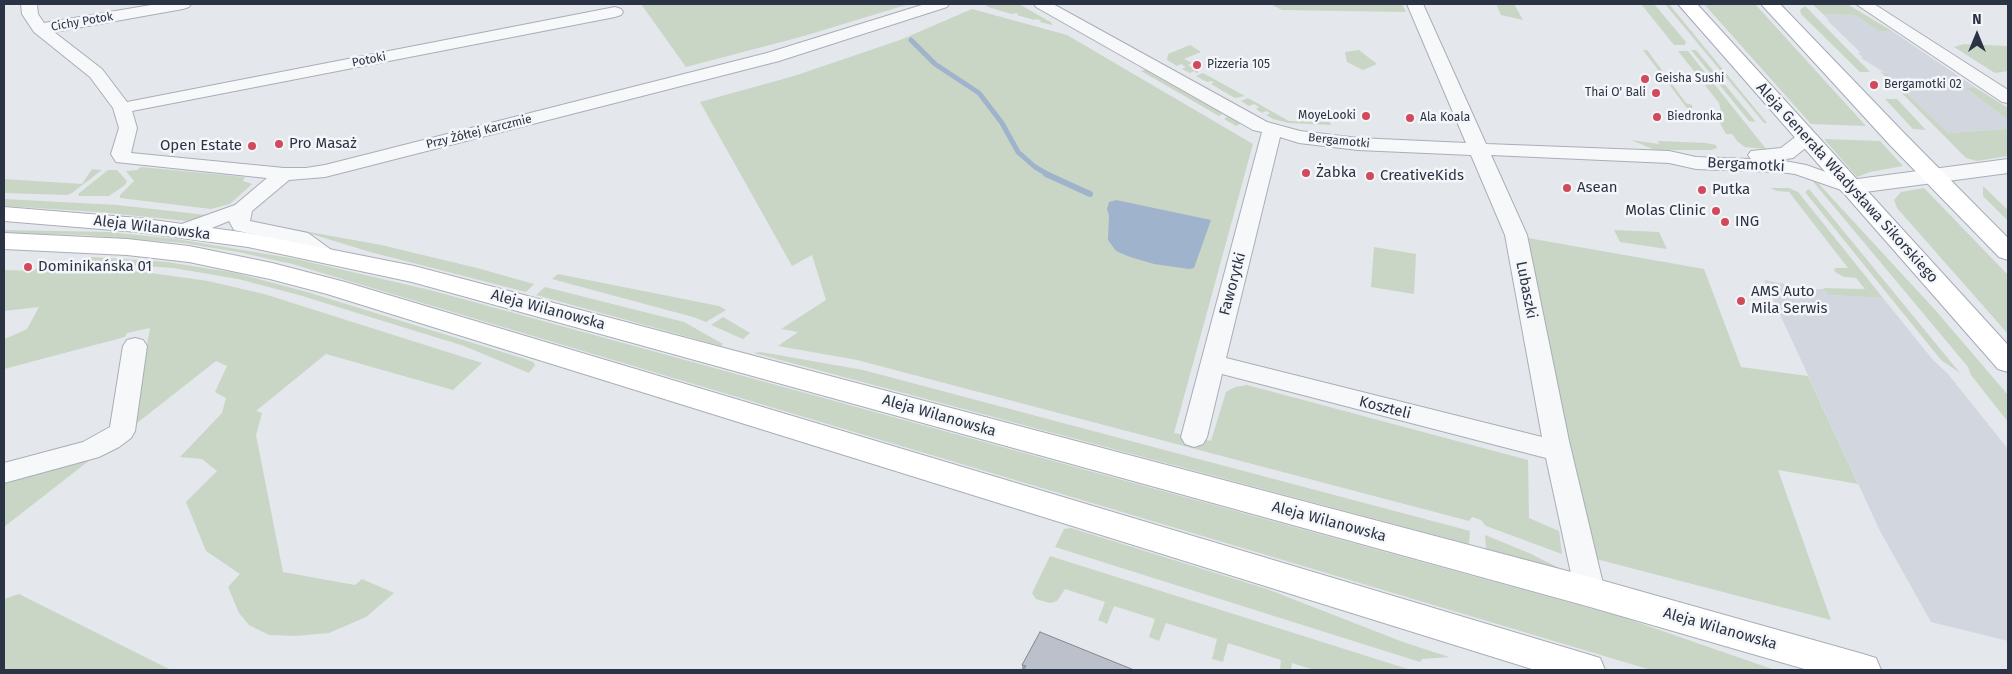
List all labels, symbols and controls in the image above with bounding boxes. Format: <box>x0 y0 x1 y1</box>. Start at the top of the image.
street label: Cichy Potok <box>50 9 114 35</box>
north arrow <box>1952 10 2002 60</box>
text: N <box>1972 11 1982 28</box>
street label: Potoki <box>351 50 387 70</box>
place label: Pizzeria 105 <box>1207 58 1270 72</box>
marker: Pizzeria 105 <box>1191 59 1203 71</box>
place label: Geisha Sushi <box>1655 72 1724 86</box>
marker: Geisha Sushi <box>1639 73 1651 85</box>
place label: Bergamotki 02 <box>1884 78 1962 92</box>
street label: Aleja Generała Władysława Sikorskiego <box>1752 79 1942 287</box>
marker: Bergamotki 02 <box>1868 79 1880 91</box>
place label: Thai O' Bali <box>1585 86 1646 100</box>
marker: Thai O' Bali <box>1650 87 1662 99</box>
place label: MoyeLooki <box>1298 109 1356 123</box>
marker: MoyeLooki <box>1360 110 1372 122</box>
place label: Biedronka <box>1667 110 1722 124</box>
place label: Ala Koala <box>1420 111 1470 125</box>
marker: Biedronka <box>1651 111 1663 123</box>
street label: Przy Żółtej Karczmie <box>425 112 533 152</box>
marker: Ala Koala <box>1404 112 1416 124</box>
street label: Bergamotki <box>1307 131 1371 151</box>
place label: Pro Masaż <box>289 135 357 153</box>
place label: Open Estate <box>160 137 242 155</box>
marker: Pro Masaż <box>273 138 285 150</box>
marker: Open Estate <box>246 140 258 152</box>
street label: Bergamotki <box>1707 154 1785 176</box>
place label: Żabka <box>1316 164 1356 182</box>
marker: Żabka <box>1300 167 1312 179</box>
place label: CreativeKids <box>1380 167 1464 185</box>
marker: CreativeKids <box>1364 170 1376 182</box>
place label: Asean <box>1577 179 1618 197</box>
place label: Putka <box>1712 181 1750 199</box>
marker: Asean <box>1561 182 1573 194</box>
marker: Putka <box>1696 184 1708 196</box>
place label: Molas Clinic <box>1625 202 1706 220</box>
marker: Molas Clinic <box>1710 205 1722 217</box>
street label: Aleja Wilanowska <box>93 212 211 244</box>
place label: ING <box>1735 213 1759 231</box>
marker: ING <box>1719 216 1731 228</box>
street label: Faworytki <box>1216 250 1250 318</box>
place label: Dominikańska 01 <box>38 258 152 276</box>
street label: Lubaszki <box>1512 260 1540 320</box>
marker: Dominikańska 01 <box>22 261 34 273</box>
place label: AMS Auto Mila Serwis <box>1751 283 1827 318</box>
street label: Aleja Wilanowska <box>489 286 607 334</box>
marker: AMS Auto Mila Serwis <box>1735 295 1747 307</box>
street label: Aleja Wilanowska <box>880 391 998 441</box>
street label: Koszteli <box>1357 393 1413 423</box>
street label: Aleja Wilanowska <box>1270 498 1388 546</box>
street label: Aleja Wilanowska <box>1661 604 1779 654</box>

